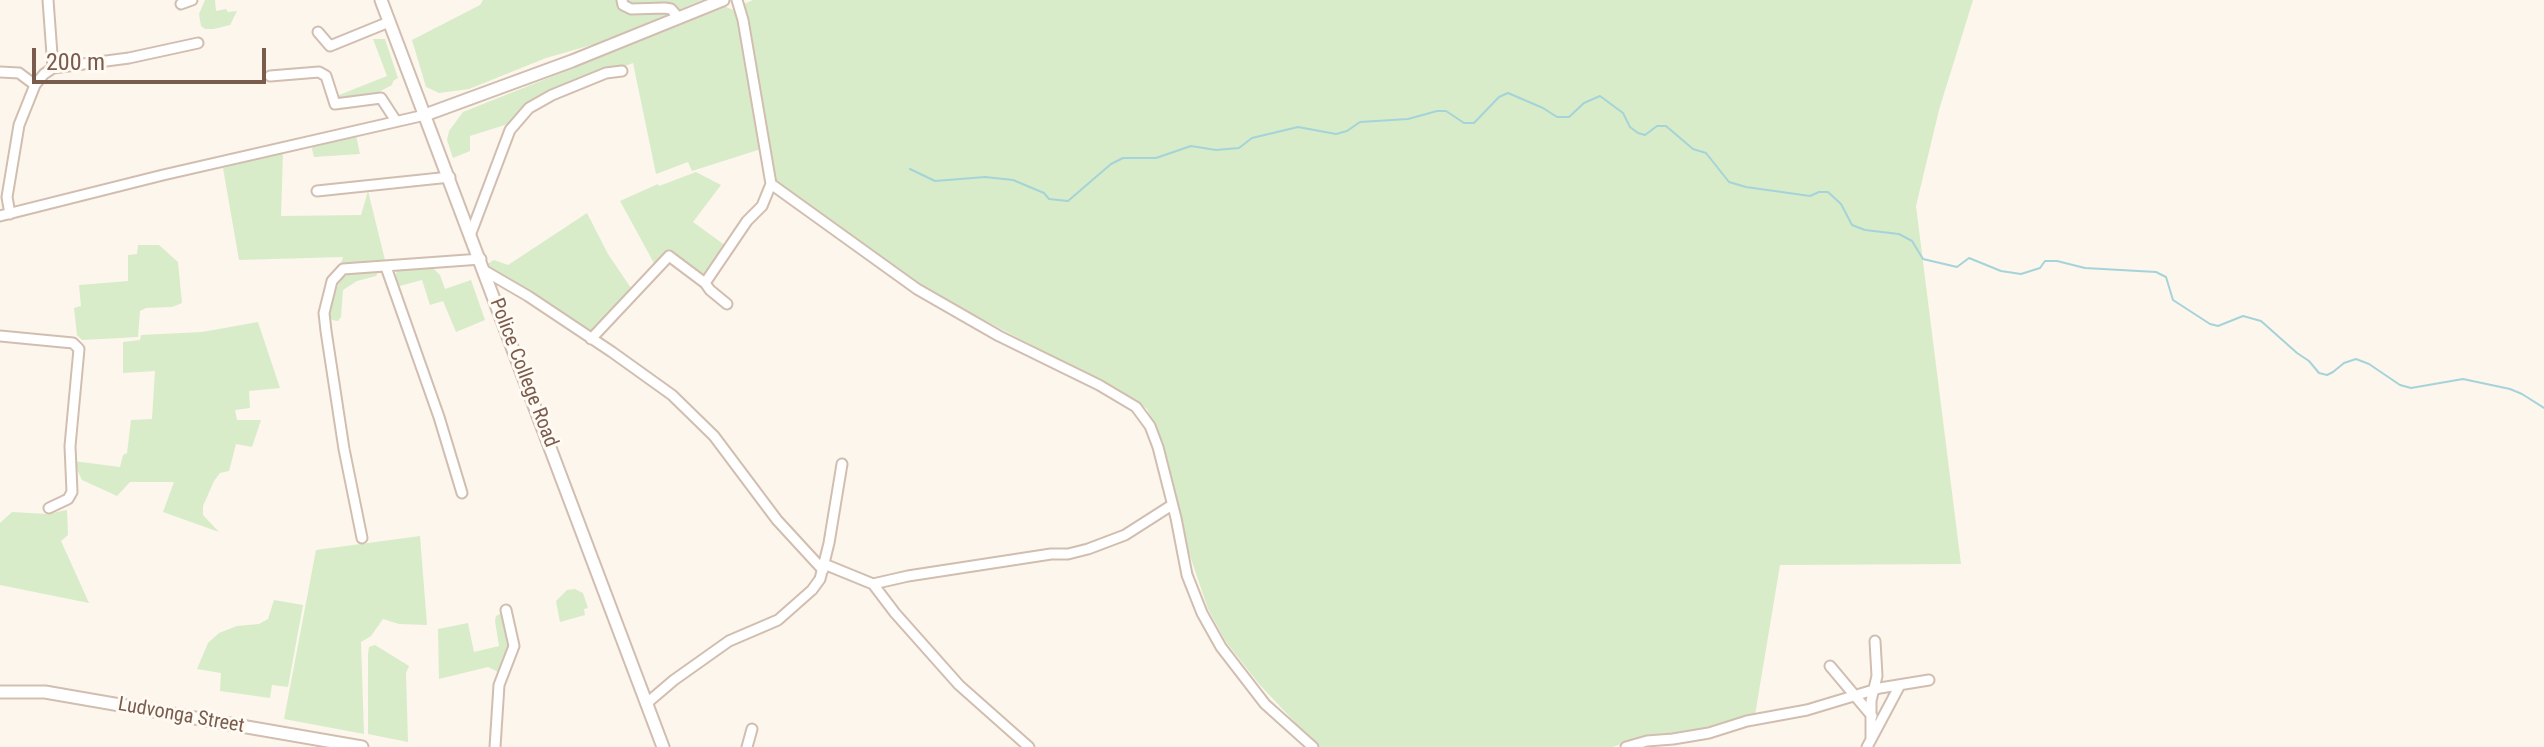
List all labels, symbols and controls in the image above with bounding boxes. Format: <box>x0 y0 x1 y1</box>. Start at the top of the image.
scale bar <box>36 32 270 82</box>
text: 200 m <box>46 48 105 76</box>
street label: Police College Road <box>484 295 562 451</box>
street label: Ludvonga Street <box>116 693 246 739</box>

